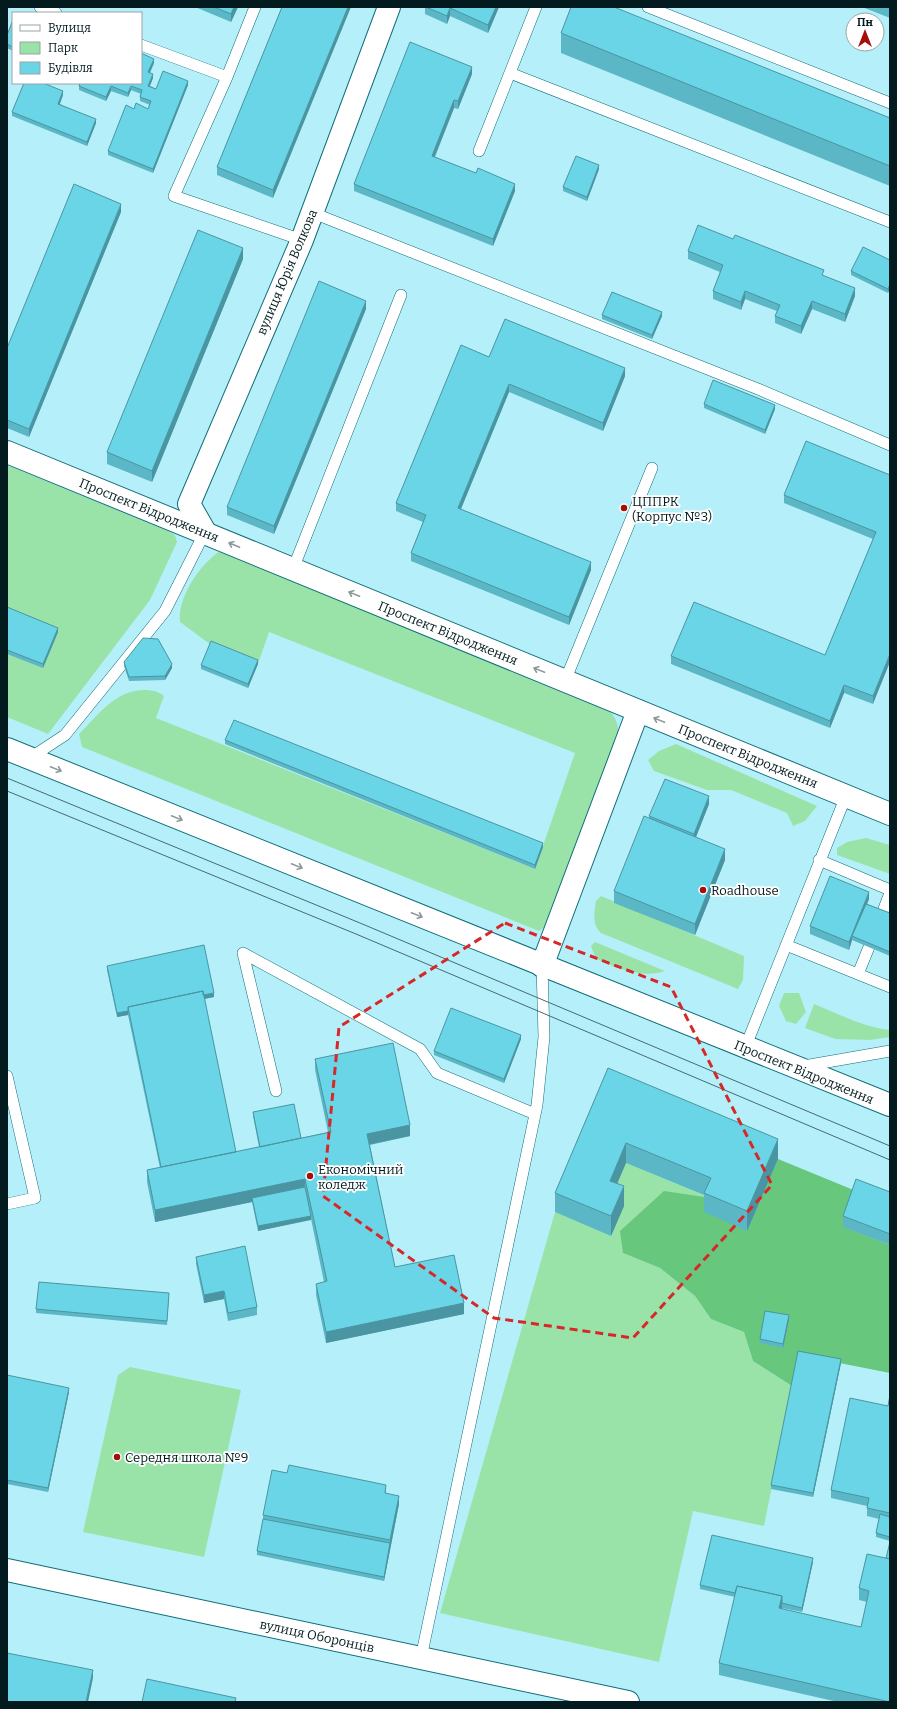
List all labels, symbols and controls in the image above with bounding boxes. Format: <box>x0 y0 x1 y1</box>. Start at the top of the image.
legend <box>12 12 142 84</box>
north arrow <box>845 12 885 52</box>
text: Пн <box>857 16 874 29</box>
text: Вулиця <box>48 21 91 35</box>
text: Парк <box>48 41 78 55</box>
text: Будівля <box>48 61 93 75</box>
street label: вулиця Юрія Волкова <box>254 207 320 337</box>
street label: Проспект Відродження <box>77 475 221 545</box>
place label: ЦППРК (Корпус №3) <box>632 494 712 524</box>
marker: ЦППРК (Корпус №3) <box>619 503 629 513</box>
one-way arrow <box>229 540 241 548</box>
one-way arrow <box>349 590 361 598</box>
street label: Проспект Відродження <box>376 598 520 668</box>
one-way arrow <box>534 666 546 673</box>
one-way arrow <box>654 715 666 723</box>
street label: Проспект Відродження <box>676 721 820 791</box>
one-way arrow <box>50 765 62 773</box>
one-way arrow <box>170 814 182 822</box>
one-way arrow <box>290 863 302 871</box>
place label: Roadhouse <box>711 883 779 898</box>
marker: Roadhouse <box>698 885 708 895</box>
one-way arrow <box>411 912 423 920</box>
street label: Проспект Відродження <box>732 1037 876 1107</box>
place label: Економічний коледж <box>318 1162 404 1192</box>
marker: Економічний коледж <box>305 1171 315 1181</box>
place label: Середня школа №9 <box>125 1450 248 1465</box>
marker: Середня школа №9 <box>112 1452 122 1462</box>
street label: вулиця Оборонців <box>258 1617 376 1655</box>

